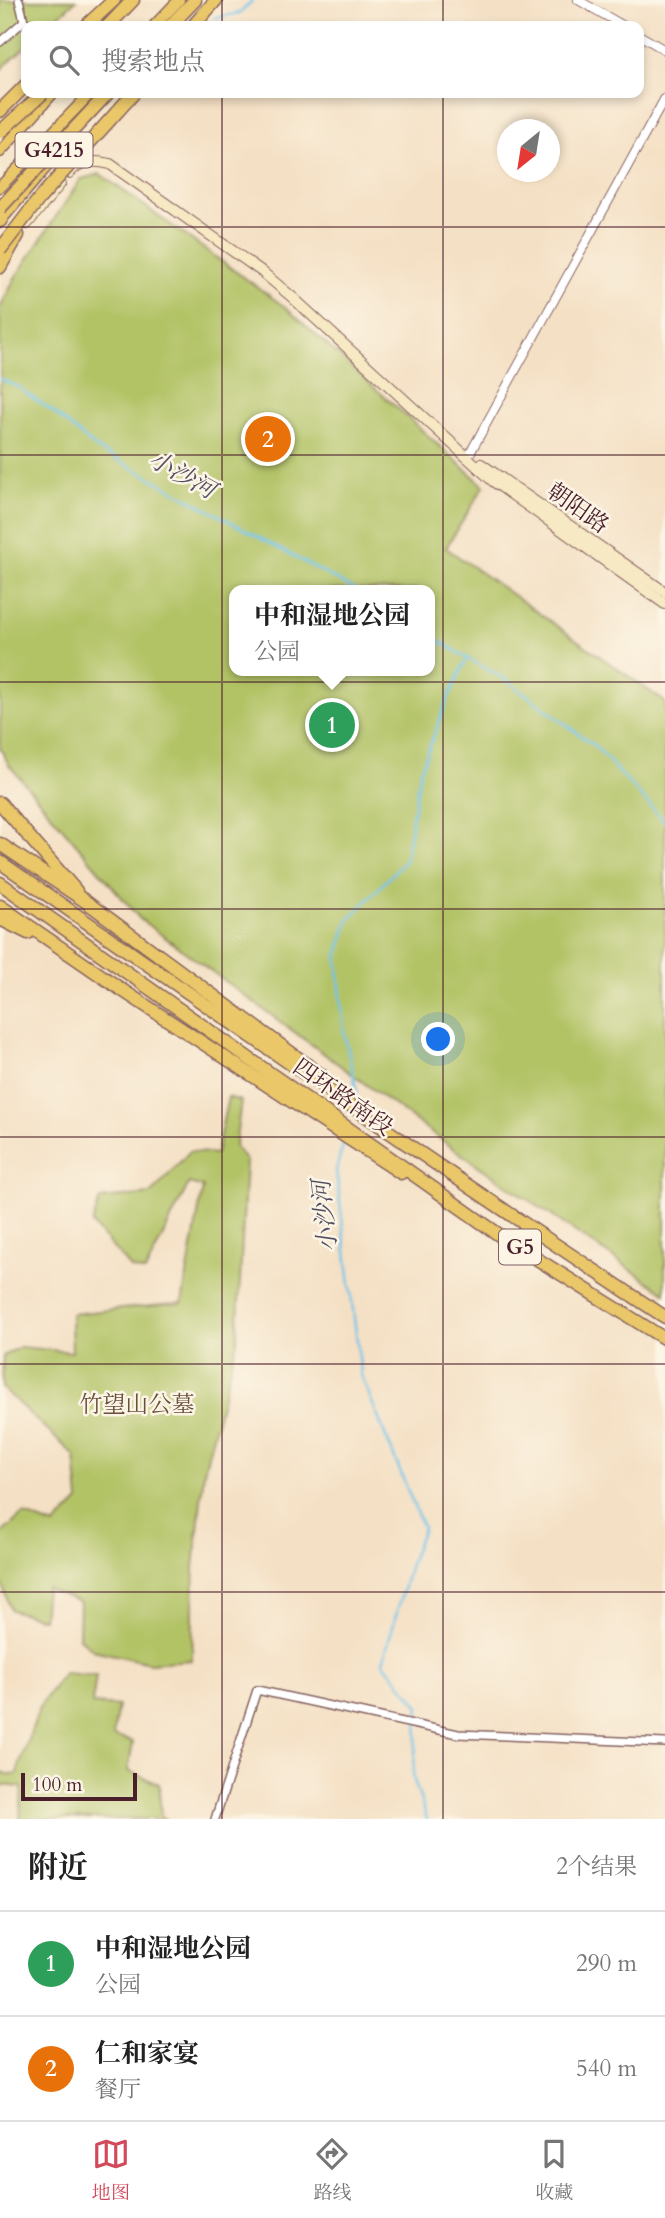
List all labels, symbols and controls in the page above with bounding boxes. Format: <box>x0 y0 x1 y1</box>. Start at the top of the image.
search box <box>21 21 644 98</box>
icon: search <box>45 41 83 79</box>
text: 搜索地点 <box>101 44 205 79</box>
north arrow <box>497 119 560 182</box>
road number: G4215 <box>16 132 92 168</box>
pin: 2 <box>245 413 291 465</box>
water label: 小沙河 <box>143 443 225 509</box>
street label: 朝阳路 <box>541 476 615 540</box>
popup <box>229 585 435 676</box>
text: 中和湿地公园 <box>254 598 410 633</box>
text: 公园 <box>254 636 300 667</box>
pin: 1 <box>309 699 355 751</box>
your location <box>421 1022 455 1056</box>
street label: 四环路南段 <box>287 1051 399 1143</box>
water label: 小沙河 <box>304 1174 345 1254</box>
road number: G5 <box>499 1230 541 1264</box>
park label: 竹望山公墓 <box>80 1389 195 1420</box>
scale bar <box>21 1770 136 1802</box>
text: 100 m <box>32 1772 82 1798</box>
text: 附近 <box>28 1847 88 1888</box>
text: 2个结果 <box>556 1851 637 1882</box>
text: 中和湿地公园 <box>95 1931 251 1966</box>
text: 1 <box>45 1948 57 1979</box>
text: 290 m <box>576 1948 637 1979</box>
text: 公园 <box>95 1969 141 2000</box>
text: 仁和家宴 <box>95 2036 199 2071</box>
text: 2 <box>45 2053 57 2084</box>
text: 540 m <box>576 2053 637 2084</box>
text: 餐厅 <box>95 2074 141 2105</box>
tab: 地图 <box>92 2135 130 2206</box>
tab: 路线 <box>313 2135 351 2206</box>
tab: 收藏 <box>535 2135 573 2206</box>

